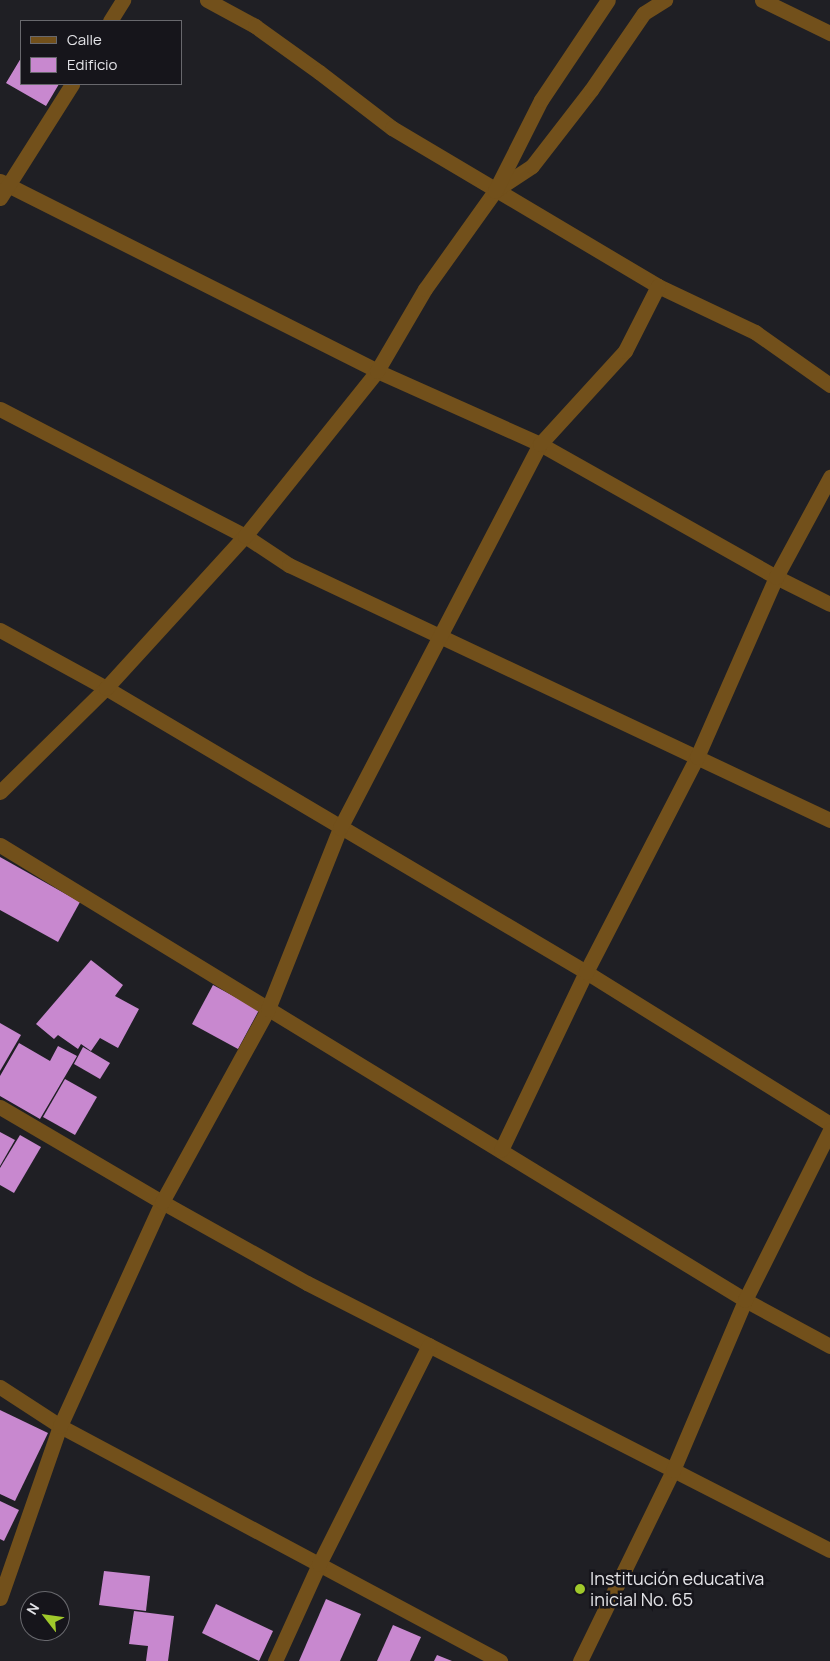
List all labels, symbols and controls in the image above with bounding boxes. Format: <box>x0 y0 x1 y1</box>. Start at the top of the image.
legend <box>20 20 182 85</box>
text: Calle <box>67 29 102 50</box>
text: Edificio <box>67 54 117 75</box>
place label: Institución educativa inicial No. 65 <box>590 1568 764 1610</box>
marker: Institución educativa inicial No. 65 <box>574 1583 586 1595</box>
north arrow <box>20 1591 70 1641</box>
text: N <box>22 1600 43 1618</box>

